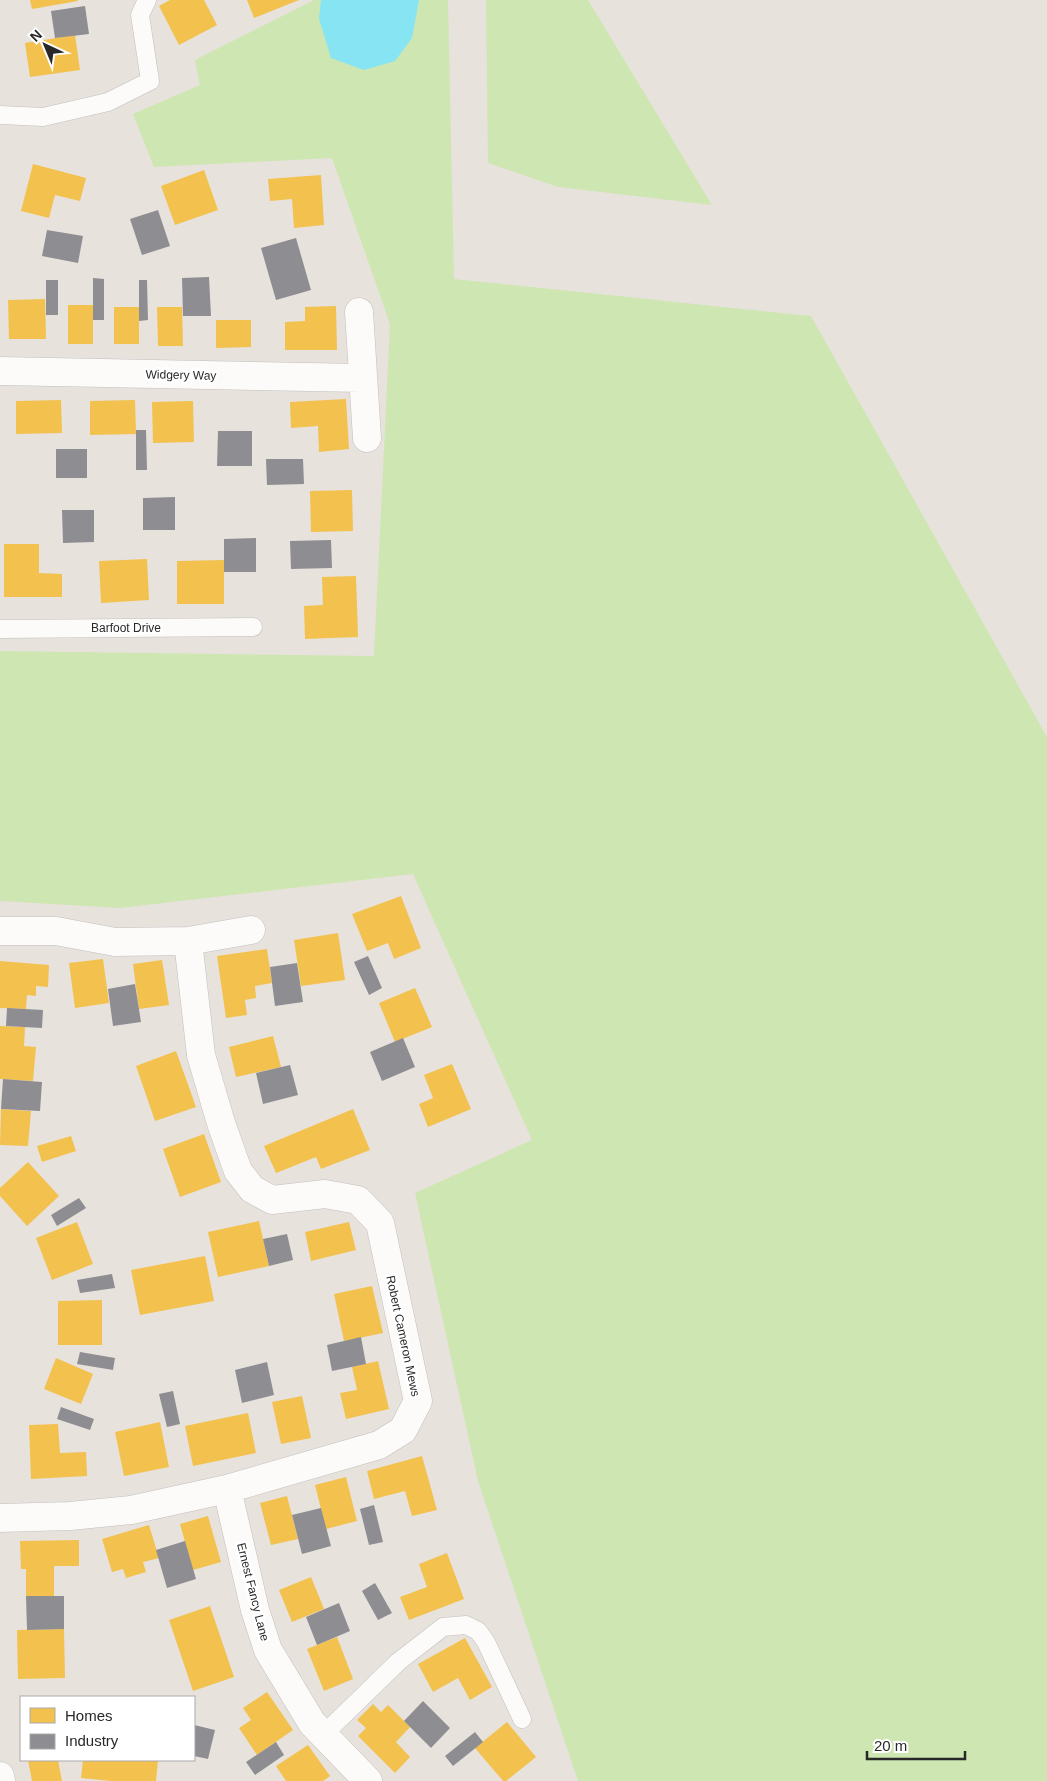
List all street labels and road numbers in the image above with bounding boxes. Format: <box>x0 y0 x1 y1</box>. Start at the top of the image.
street label: Widgery Way <box>145 367 217 383</box>
street label: Barfoot Drive <box>91 621 161 635</box>
street label: Robert Cameron Mews <box>383 1274 423 1398</box>
street label: Ernest Fancy Lane <box>234 1541 272 1643</box>

